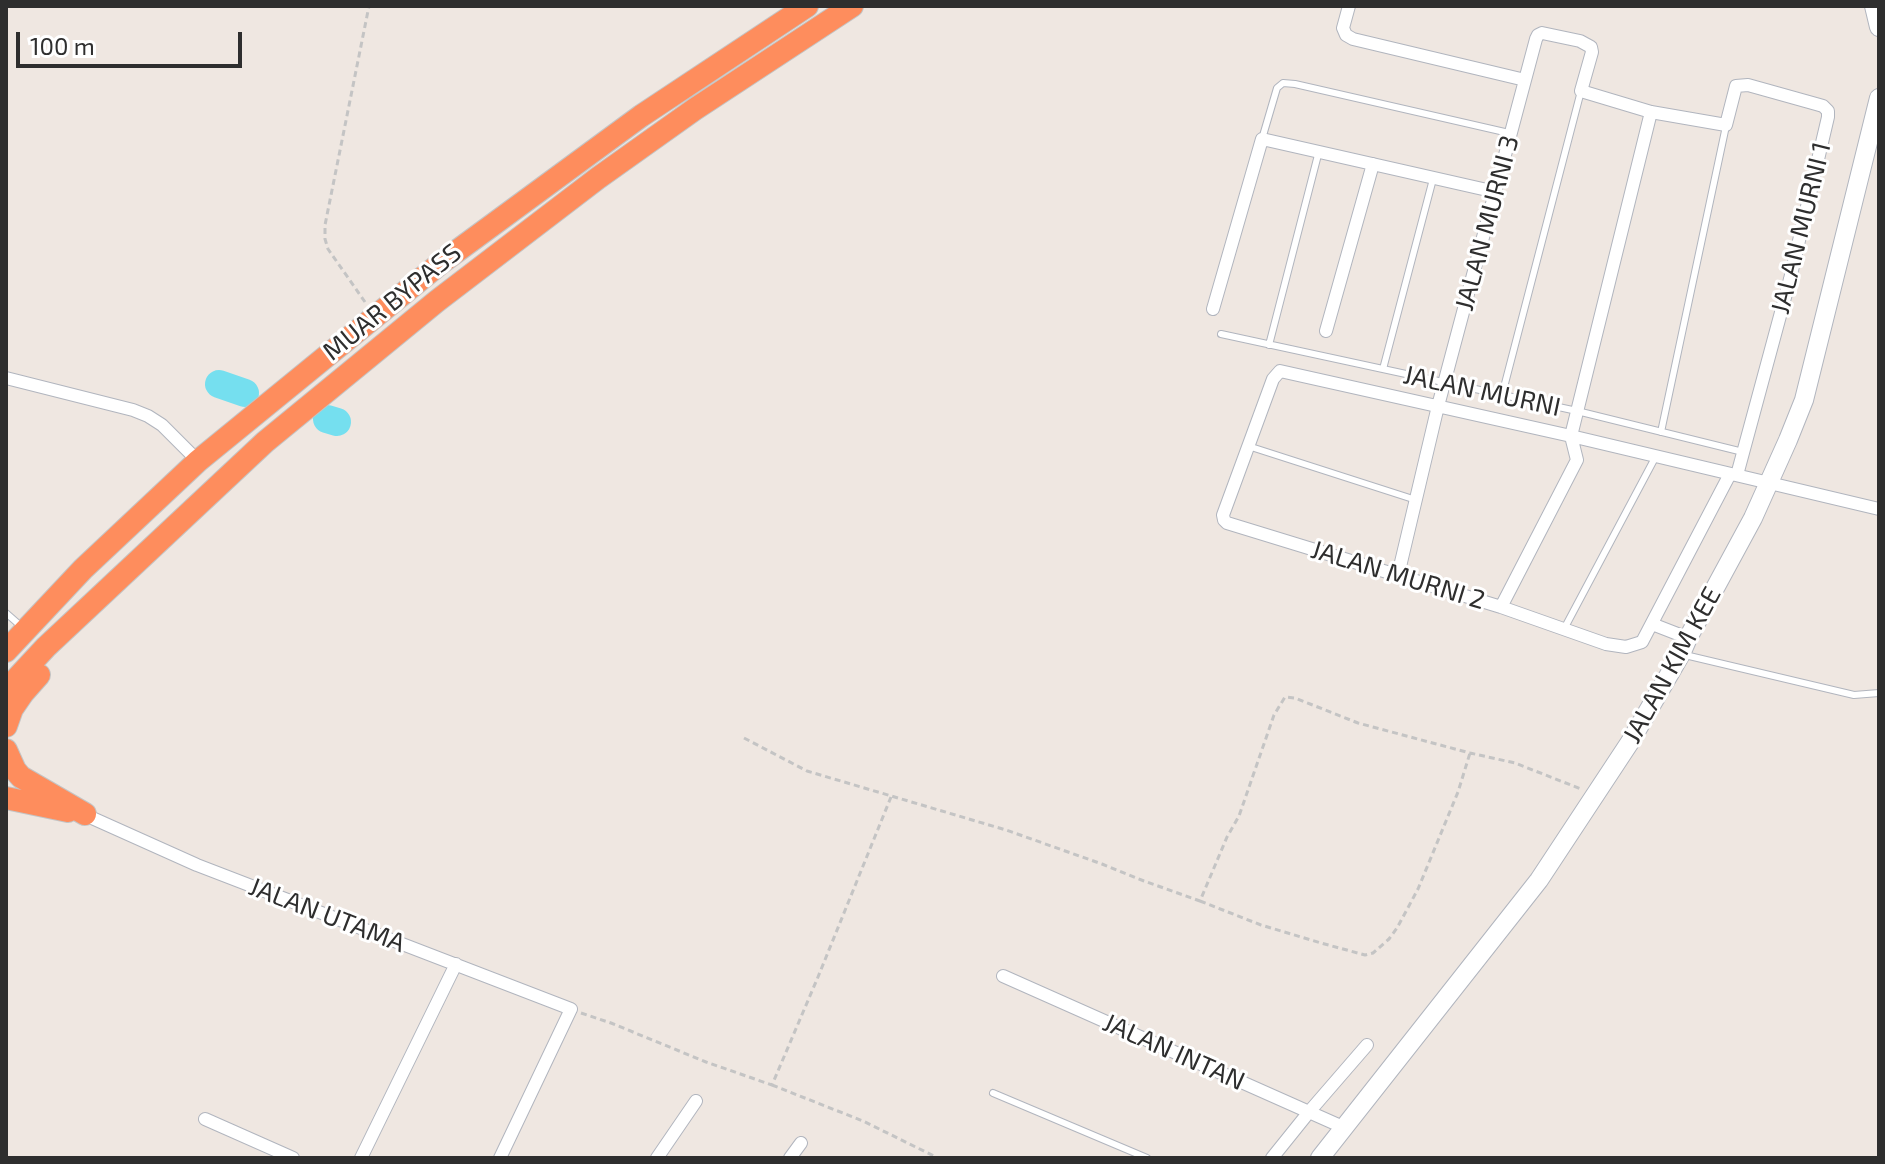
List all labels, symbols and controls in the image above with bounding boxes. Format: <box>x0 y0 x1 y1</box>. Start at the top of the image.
scale bar <box>20 16 246 66</box>
text: 100 m <box>30 31 95 60</box>
street label: JALAN MURNI 3 <box>1449 132 1525 314</box>
street label: JALAN MURNI 1 <box>1765 139 1837 317</box>
street label: MUAR BYPASS <box>317 237 467 367</box>
street label: JALAN MURNI <box>1401 359 1563 423</box>
street label: JALAN MURNI 2 <box>1307 534 1489 616</box>
street label: JALAN KIM KEE <box>1616 581 1728 749</box>
street label: JALAN UTAMA <box>245 871 409 959</box>
street label: JALAN INTAN <box>1098 1007 1250 1097</box>

